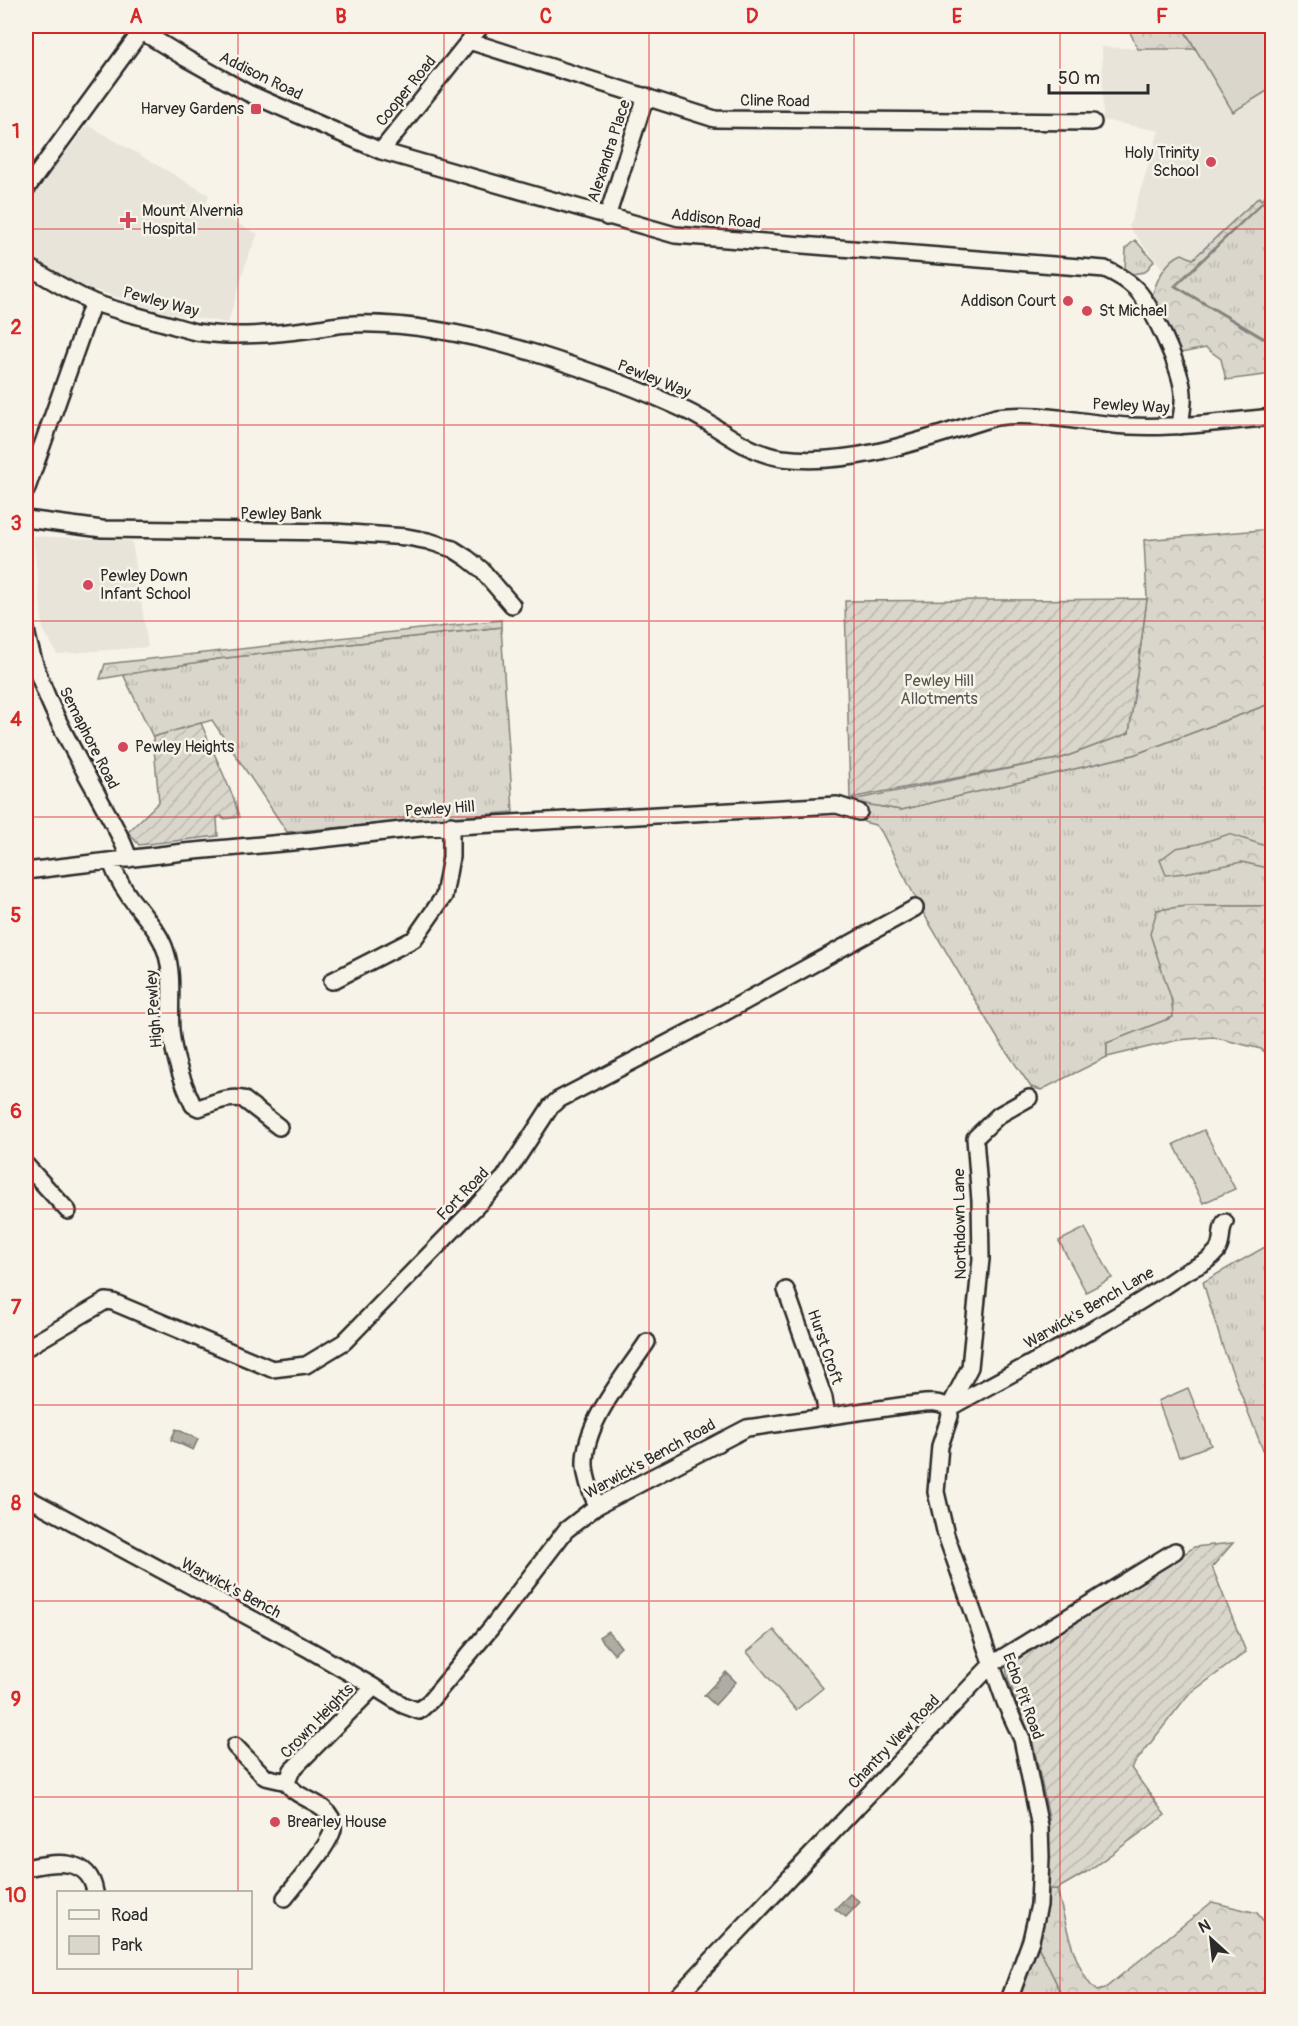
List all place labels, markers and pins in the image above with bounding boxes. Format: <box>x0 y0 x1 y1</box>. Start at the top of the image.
place label: Harvey Gardens <box>140 99 244 119</box>
marker: Harvey Gardens <box>249 102 263 116</box>
place label: Holy Trinity School <box>1124 143 1199 181</box>
marker: Holy Trinity School <box>1204 155 1218 169</box>
place label: Mount Alvernia Hospital <box>142 201 243 239</box>
marker: Mount Alvernia Hospital <box>119 211 137 229</box>
place label: Addison Court <box>960 291 1057 311</box>
marker: Addison Court <box>1061 294 1075 308</box>
place label: St Michael <box>1099 301 1167 321</box>
marker: St Michael <box>1080 304 1094 318</box>
place label: Pewley Down Infant School <box>100 566 191 604</box>
marker: Pewley Down Infant School <box>81 578 95 592</box>
place label: Pewley Heights <box>135 737 234 757</box>
marker: Pewley Heights <box>116 740 130 754</box>
place label: Brearley House <box>287 1812 386 1832</box>
marker: Brearley House <box>268 1815 282 1829</box>

